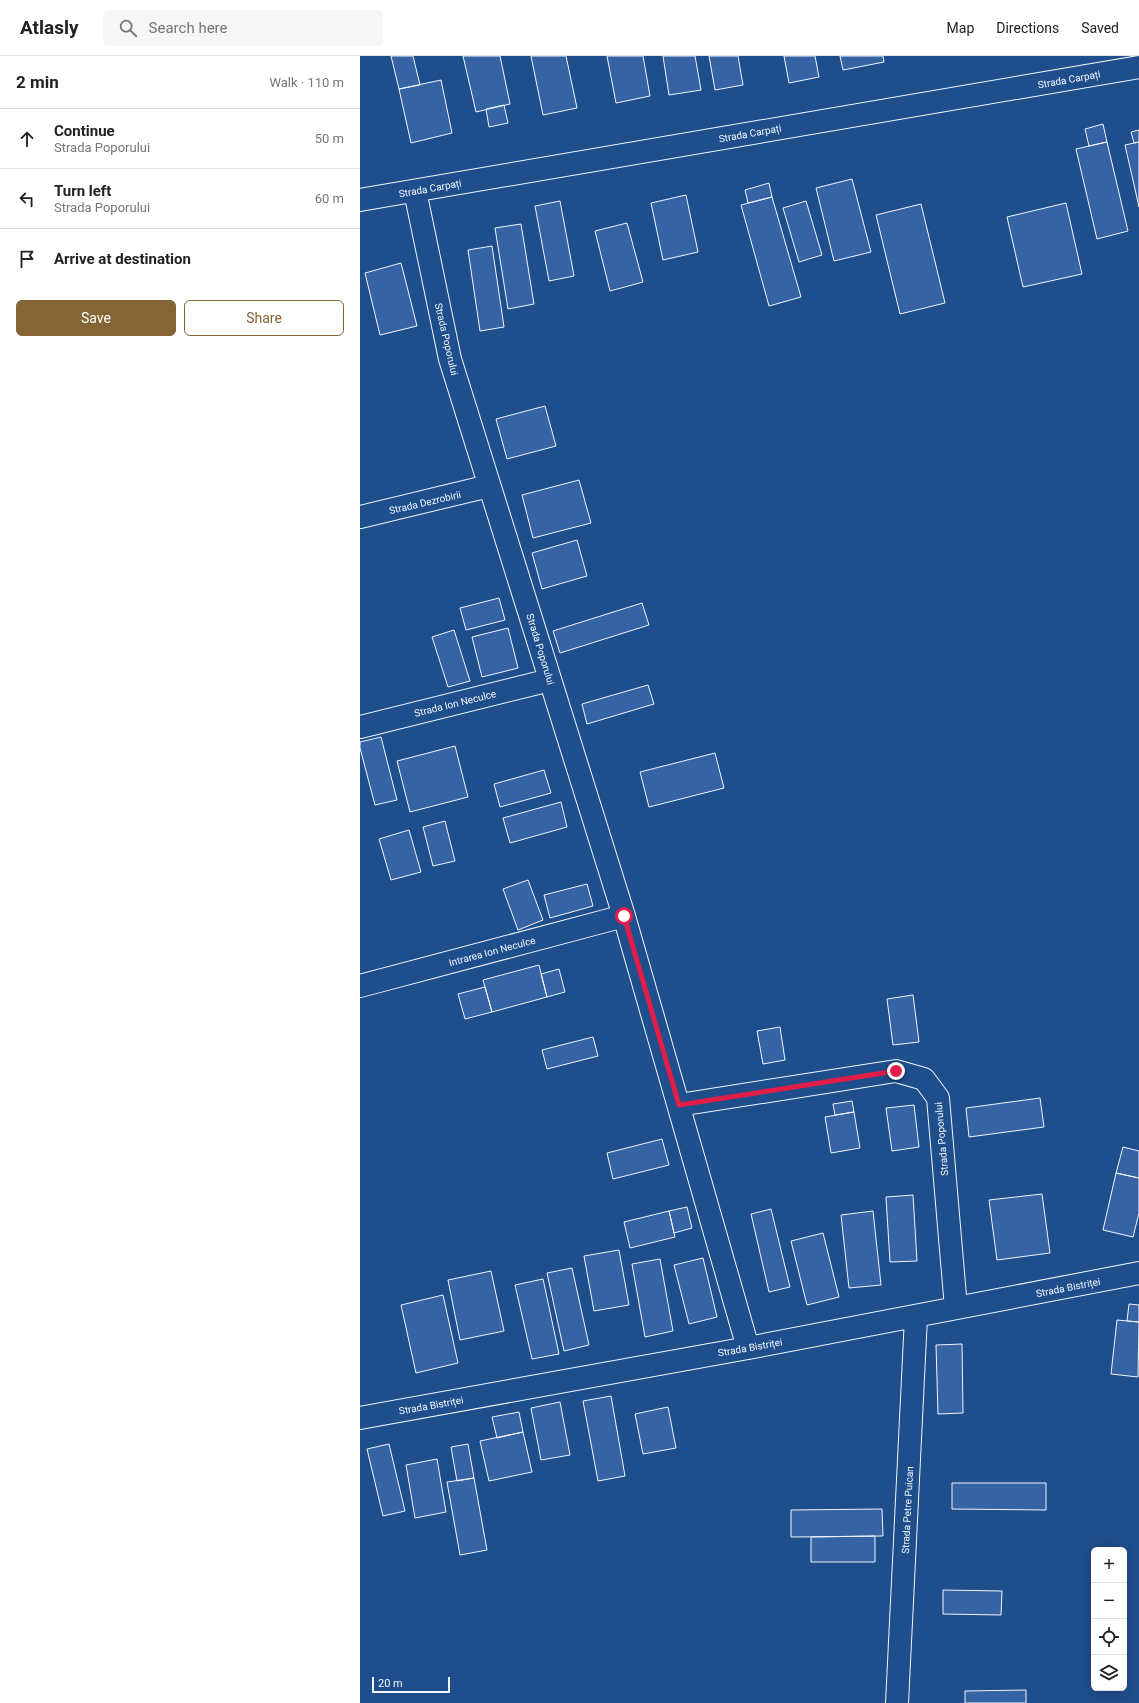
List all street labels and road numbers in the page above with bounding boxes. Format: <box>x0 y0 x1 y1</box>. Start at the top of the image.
street label: Strada Carpați <box>1037 69 1101 91</box>
street label: Strada Carpați <box>718 123 782 145</box>
street label: Strada Carpați <box>398 178 462 200</box>
street label: Strada Poporului <box>433 302 460 376</box>
street label: Strada Dezrobirii <box>388 489 462 516</box>
street label: Strada Poporului <box>524 612 557 686</box>
street label: Strada Ion Neculce <box>413 688 497 719</box>
street label: Intrarea Ion Neculce <box>448 935 537 968</box>
street label: Strada Poporului <box>933 1102 950 1176</box>
street label: Strada Bistriței <box>1035 1276 1101 1300</box>
street label: Strada Bistriței <box>717 1336 783 1360</box>
street label: Strada Bistriței <box>398 1394 464 1418</box>
street label: Strada Petre Puican <box>900 1466 915 1554</box>

